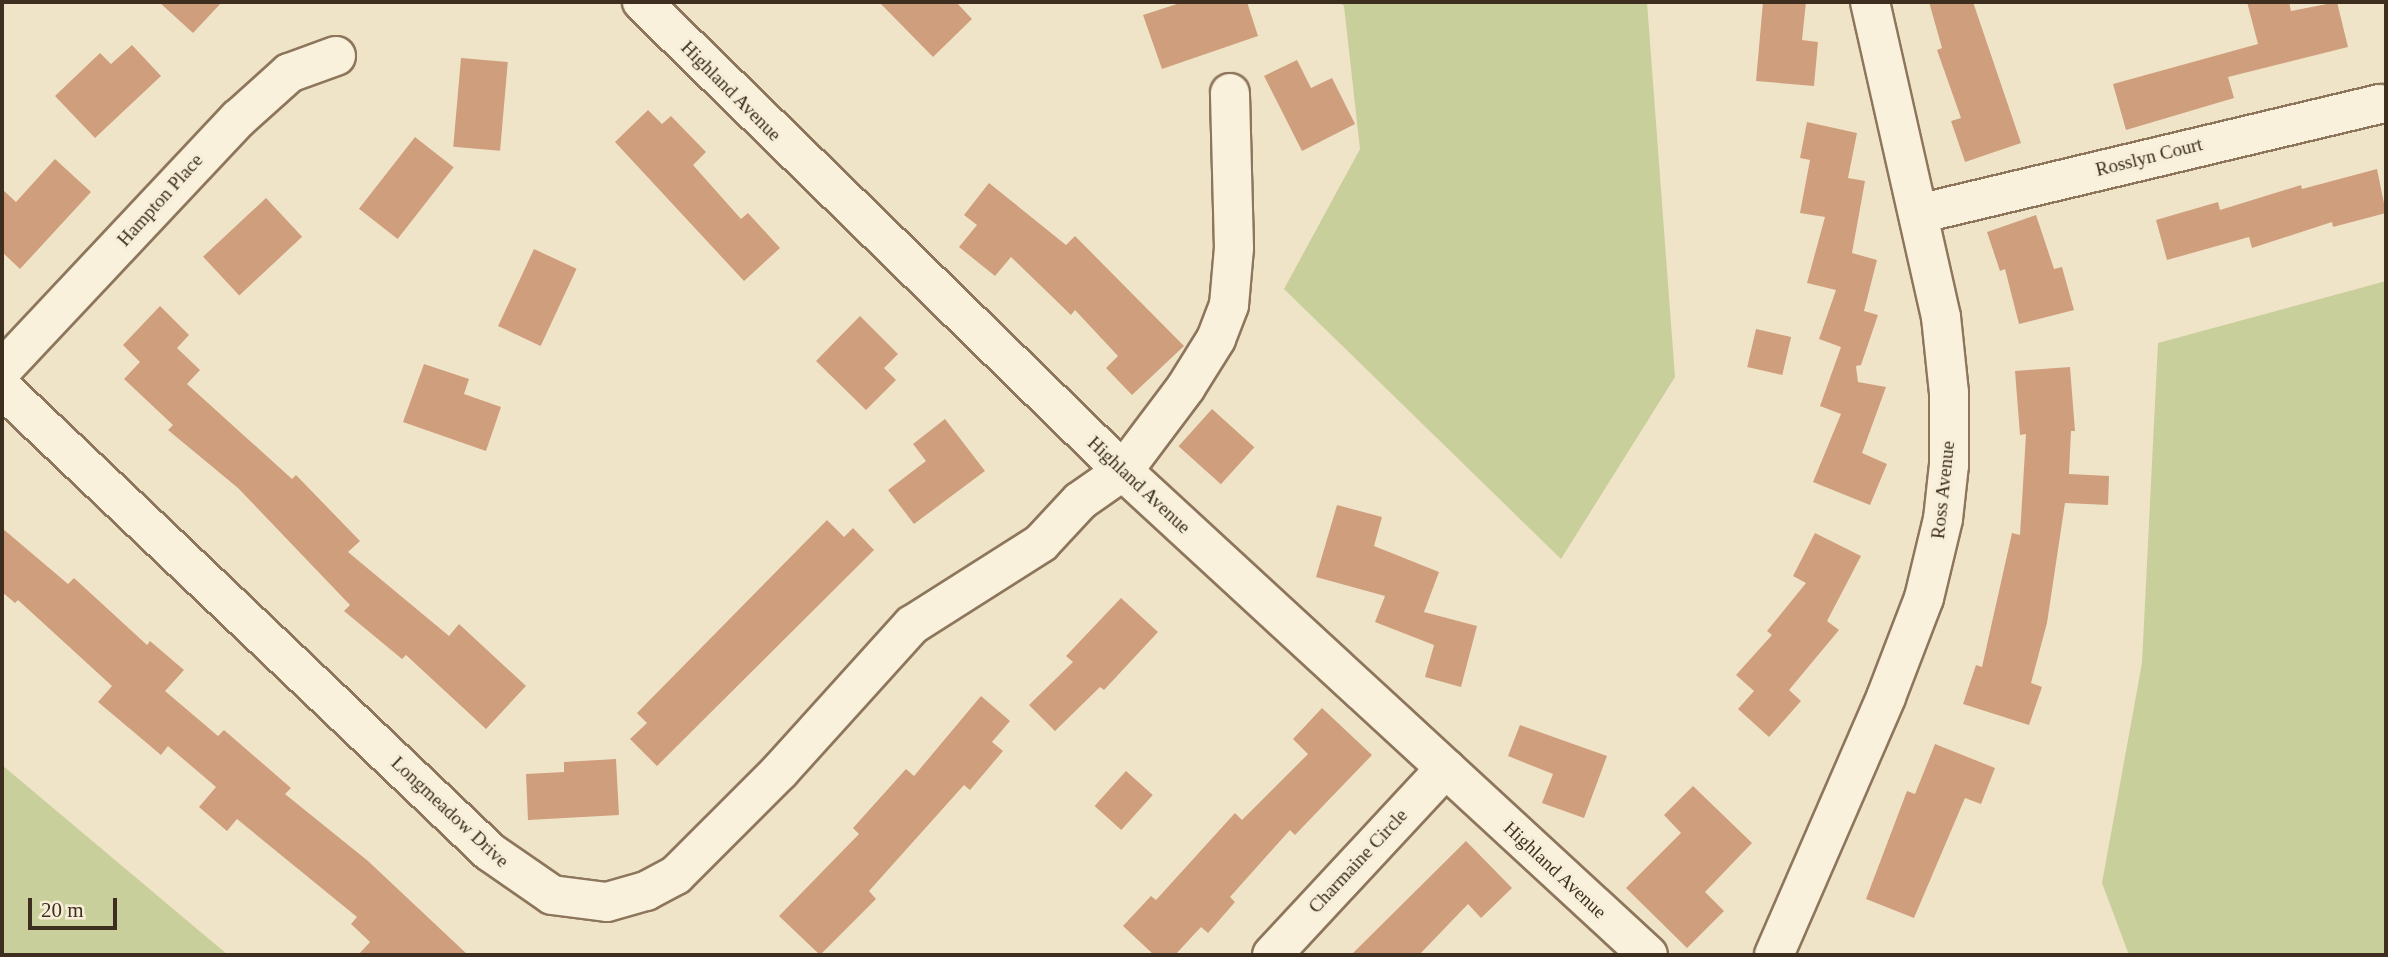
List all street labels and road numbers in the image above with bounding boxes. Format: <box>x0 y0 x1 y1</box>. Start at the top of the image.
street label: Highland Avenue <box>676 36 786 146</box>
street label: Rosslyn Court <box>2093 133 2205 181</box>
street label: Hampton Place <box>113 149 207 251</box>
street label: Highland Avenue <box>1083 431 1195 539</box>
street label: Ross Avenue <box>1926 439 1960 541</box>
street label: Longmeadow Drive <box>386 752 514 872</box>
street label: Charmaine Circle <box>1304 804 1412 918</box>
street label: Highland Avenue <box>1499 816 1611 924</box>

